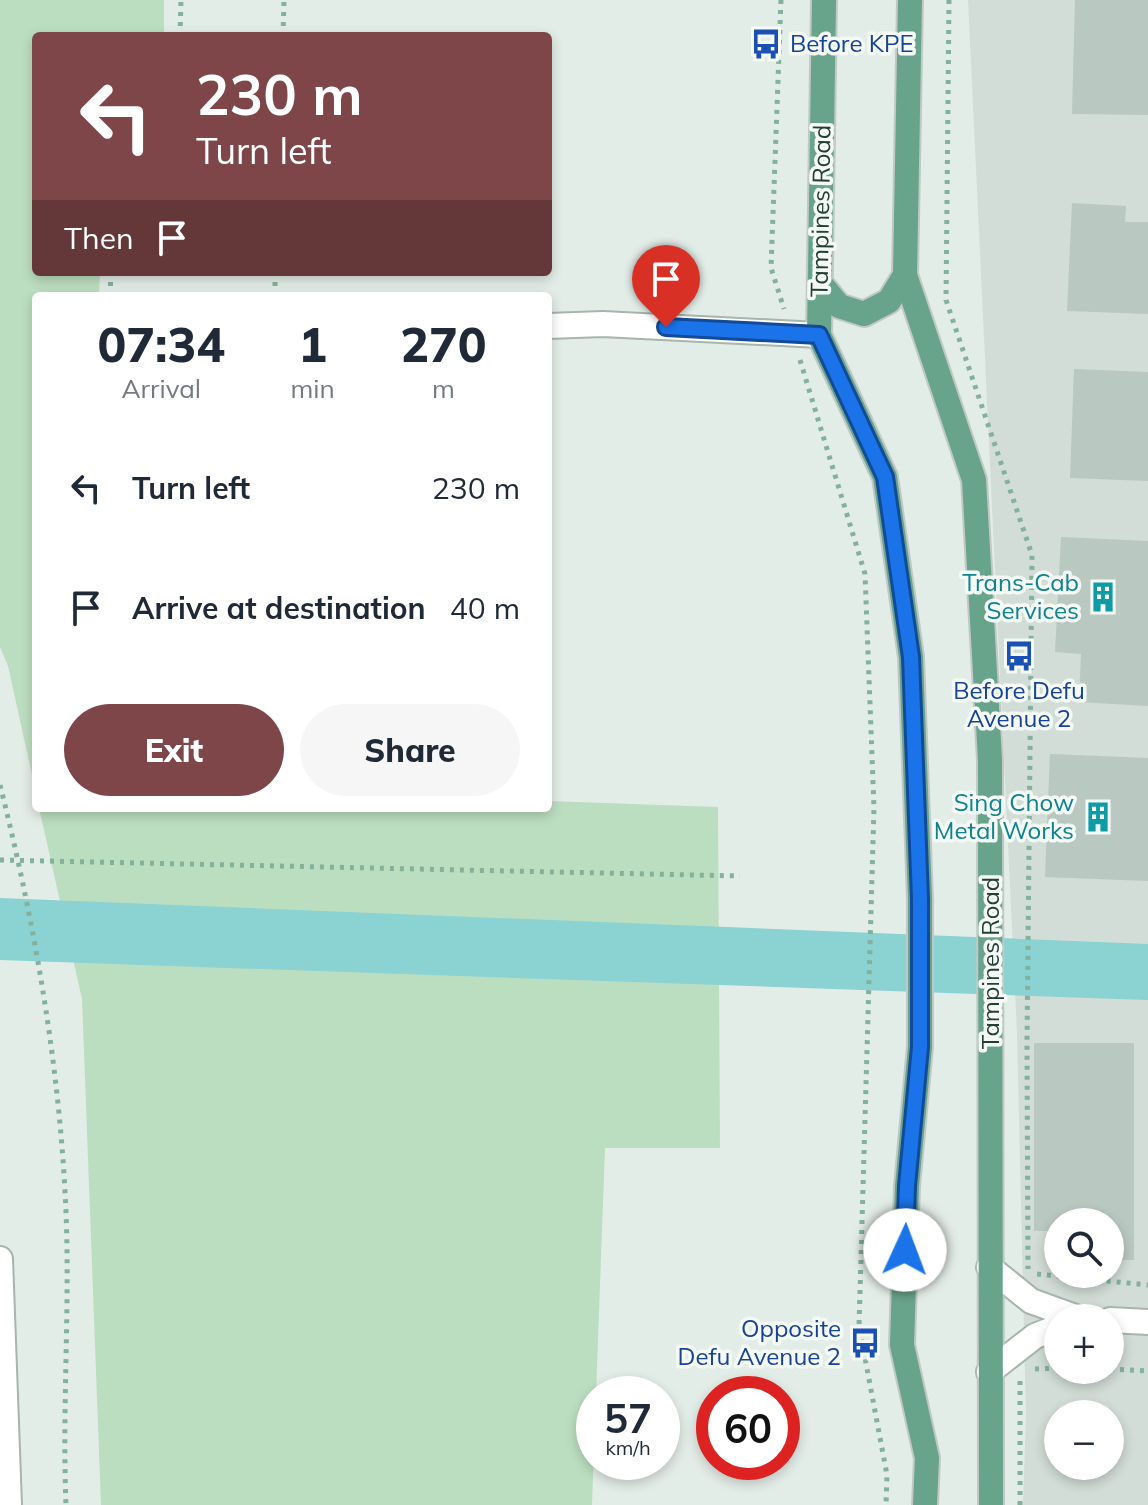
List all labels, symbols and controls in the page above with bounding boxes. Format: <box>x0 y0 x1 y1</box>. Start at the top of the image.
bus stop icon: Before KPE <box>749 27 783 61</box>
place label: Before KPE <box>790 28 914 58</box>
text: 230 m <box>196 59 363 129</box>
icon: left <box>64 64 168 168</box>
street label: Tampines Road <box>803 125 837 297</box>
text: Turn left <box>196 128 332 173</box>
icon: arrive <box>150 216 194 260</box>
text: Then <box>64 219 134 257</box>
pin <box>632 245 700 327</box>
icon: arrive <box>644 257 688 301</box>
text: 07:34 <box>97 314 225 374</box>
text: 1 <box>298 314 327 374</box>
text: 270 <box>400 314 487 374</box>
text: Arrival <box>121 372 201 405</box>
text: min <box>291 372 335 405</box>
text: m <box>432 372 455 405</box>
icon: left <box>64 466 108 510</box>
text: Turn left <box>132 469 250 507</box>
text: 230 m <box>432 469 520 507</box>
place label: Trans-Cab Services <box>962 567 1079 625</box>
building icon: Trans-Cab Services <box>1086 580 1120 614</box>
icon: arrive <box>64 586 108 630</box>
text: Arrive at destination <box>132 589 426 627</box>
text: 40 m <box>450 589 520 627</box>
bus stop icon: Before Defu Avenue 2 <box>1002 639 1036 673</box>
place label: Before Defu Avenue 2 <box>953 675 1085 733</box>
button: Exit <box>64 704 284 796</box>
button: Share <box>300 704 520 796</box>
place label: Sing Chow Metal Works <box>934 787 1074 845</box>
building icon: Sing Chow Metal Works <box>1081 800 1115 834</box>
street label: Tampines Road <box>975 877 1005 1049</box>
position arrow <box>863 1208 947 1292</box>
map controls <box>1044 1208 1124 1480</box>
button: search <box>1044 1208 1124 1288</box>
button: + <box>1044 1304 1124 1384</box>
place label: Opposite Defu Avenue 2 <box>678 1313 841 1371</box>
bus stop icon: Opposite Defu Avenue 2 <box>848 1326 882 1360</box>
speed limit sign: 60 <box>696 1376 800 1480</box>
text: 57 <box>604 1393 652 1443</box>
button: − <box>1044 1400 1124 1480</box>
text: km/h <box>605 1435 651 1460</box>

